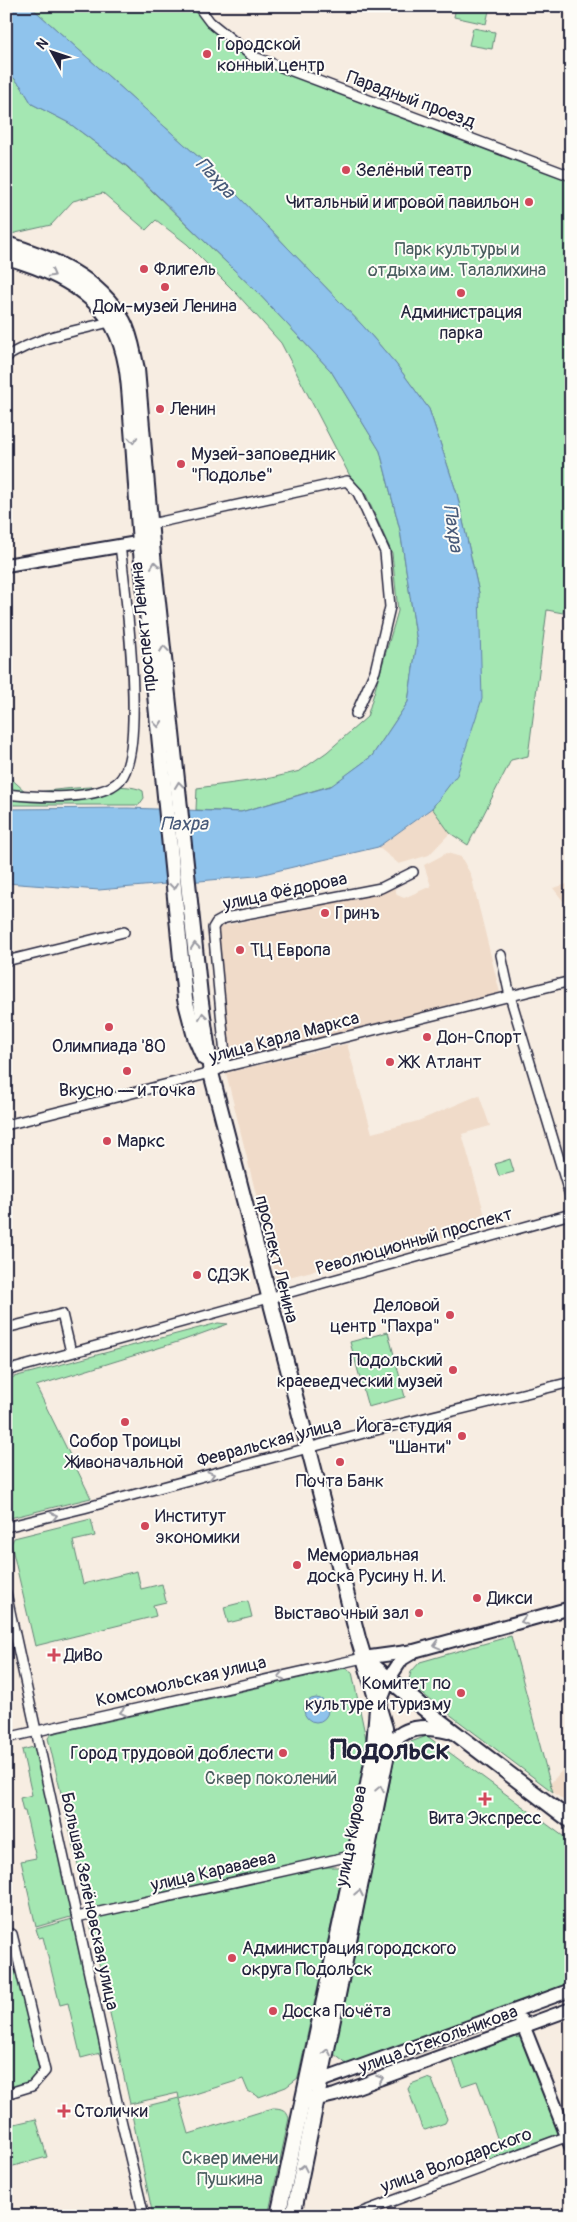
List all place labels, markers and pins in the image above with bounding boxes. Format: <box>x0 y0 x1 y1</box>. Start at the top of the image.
place label: Городской конный центр <box>217 33 325 77</box>
marker: Городской конный центр <box>201 48 213 60</box>
place label: Зелёный театр <box>356 159 472 182</box>
marker: Зелёный театр <box>340 164 352 176</box>
place label: Читальный и игровой павильон <box>286 191 519 214</box>
marker: Читальный и игровой павильон <box>523 196 535 208</box>
place label: Флигель <box>154 258 216 281</box>
marker: Флигель <box>138 263 150 275</box>
marker: Дом-музей Ленина <box>159 281 171 293</box>
marker: Администрация парка <box>455 287 467 299</box>
place label: Дом-музей Ленина <box>92 295 237 318</box>
place label: Администрация парка <box>400 301 522 345</box>
place label: Ленин <box>169 398 216 421</box>
marker: Ленин <box>154 403 166 415</box>
place label: Музей-заповедник "Подолье" <box>191 443 336 487</box>
marker: Музей-заповедник "Подолье" <box>175 458 187 470</box>
place label: Гринъ <box>335 902 380 925</box>
marker: Гринъ <box>319 907 331 919</box>
place label: ТЦ Европа <box>250 939 331 962</box>
marker: ТЦ Европа <box>234 944 246 956</box>
marker: Олимпиада '80 <box>103 1021 115 1033</box>
place label: Дон-Спорт <box>436 1026 522 1049</box>
marker: Дон-Спорт <box>421 1031 433 1043</box>
place label: Олимпиада '80 <box>52 1035 166 1058</box>
place label: ЖК Атлант <box>397 1051 482 1074</box>
marker: ЖК Атлант <box>384 1056 396 1068</box>
marker: Вкусно — и точка <box>121 1065 133 1077</box>
place label: Вкусно — и точка <box>59 1079 195 1102</box>
place label: Маркс <box>117 1130 165 1153</box>
marker: Маркс <box>101 1135 113 1147</box>
place label: СДЭК <box>207 1264 250 1287</box>
marker: СДЭК <box>191 1269 203 1281</box>
place label: Деловой центр "Пахра" <box>330 1294 440 1338</box>
marker: Деловой центр "Пахра" <box>444 1309 456 1321</box>
place label: Подольский краеведческий музей <box>277 1349 443 1393</box>
marker: Подольский краеведческий музей <box>447 1364 459 1376</box>
place label: Йога-студия "Шанти" <box>357 1415 452 1459</box>
marker: Собор Троицы Живоначальной <box>119 1416 131 1428</box>
place label: Собор Троицы Живоначальной <box>63 1430 184 1474</box>
marker: Йога-студия "Шанти" <box>456 1430 468 1442</box>
marker: Почта Банк <box>334 1456 346 1468</box>
place label: Почта Банк <box>296 1470 384 1493</box>
place label: Институт экономики <box>155 1505 239 1549</box>
marker: Институт экономики <box>139 1520 151 1532</box>
place label: Мемориальная доска Русину Н. И. <box>307 1544 447 1588</box>
marker: Мемориальная доска Русину Н. И. <box>291 1559 303 1571</box>
place label: Дикси <box>486 1587 532 1610</box>
marker: Дикси <box>471 1592 483 1604</box>
place label: Выставочный зал <box>274 1602 409 1625</box>
marker: Выставочный зал <box>413 1607 425 1619</box>
place label: ДиВо <box>63 1644 103 1667</box>
marker: ДиВо <box>48 1649 60 1661</box>
place label: Комитет по культуре и туризму <box>305 1672 451 1716</box>
marker: Комитет по культуре и туризму <box>455 1687 467 1699</box>
place label: Город трудовой доблести <box>70 1742 273 1765</box>
marker: Город трудовой доблести <box>277 1747 289 1759</box>
marker: Вита Экспресс <box>479 1793 491 1805</box>
place label: Вита Экспресс <box>428 1807 542 1830</box>
place label: Администрация городского округа Подольск <box>242 1937 457 1981</box>
marker: Администрация городского округа Подольск <box>226 1952 238 1964</box>
place label: Доска Почёта <box>282 2000 391 2023</box>
marker: Доска Почёта <box>267 2005 279 2017</box>
place label: Столички <box>74 2100 148 2123</box>
marker: Столички <box>58 2105 70 2117</box>

